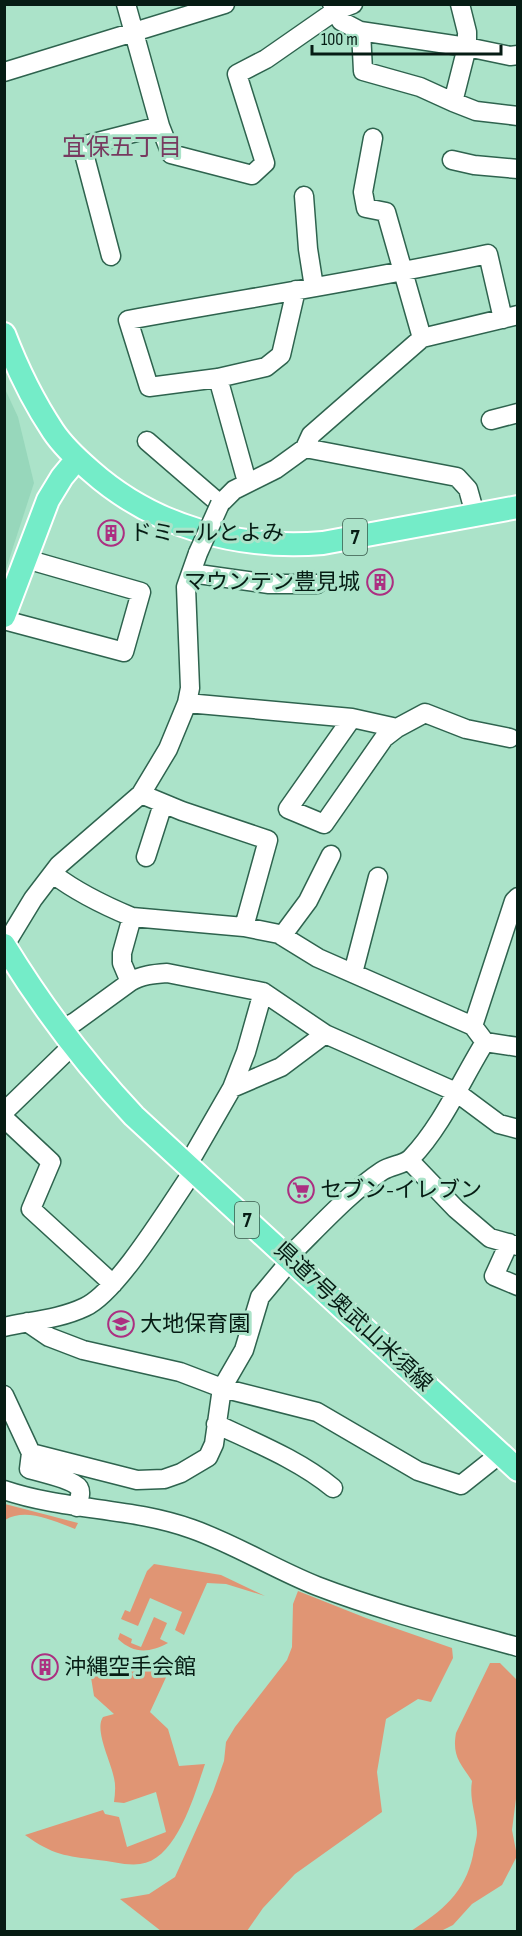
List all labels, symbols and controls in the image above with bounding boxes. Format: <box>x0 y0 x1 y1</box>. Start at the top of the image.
scale bar <box>312 18 501 56</box>
text: 100 m <box>321 29 358 50</box>
district label: 宜保五丁目 <box>62 133 182 162</box>
building icon: ドミールとよみ <box>96 518 126 548</box>
road number: 7 <box>343 519 367 555</box>
place label: ドミールとよみ <box>130 520 284 547</box>
building icon: マウンテン豊見城 <box>365 567 395 597</box>
place label: マウンテン豊見城 <box>184 569 360 596</box>
supermarket icon: セブン-イレブン <box>286 1175 316 1205</box>
place label: セブン-イレブン <box>320 1177 482 1204</box>
road number: 7 <box>235 1202 259 1238</box>
street label: 県道7号奥武山米須線 <box>268 1237 438 1397</box>
school or university icon: 大地保育園 <box>106 1309 136 1339</box>
place label: 大地保育園 <box>140 1311 250 1338</box>
building icon: 沖縄空手会館 <box>30 1652 60 1682</box>
place label: 沖縄空手会館 <box>64 1654 196 1681</box>

